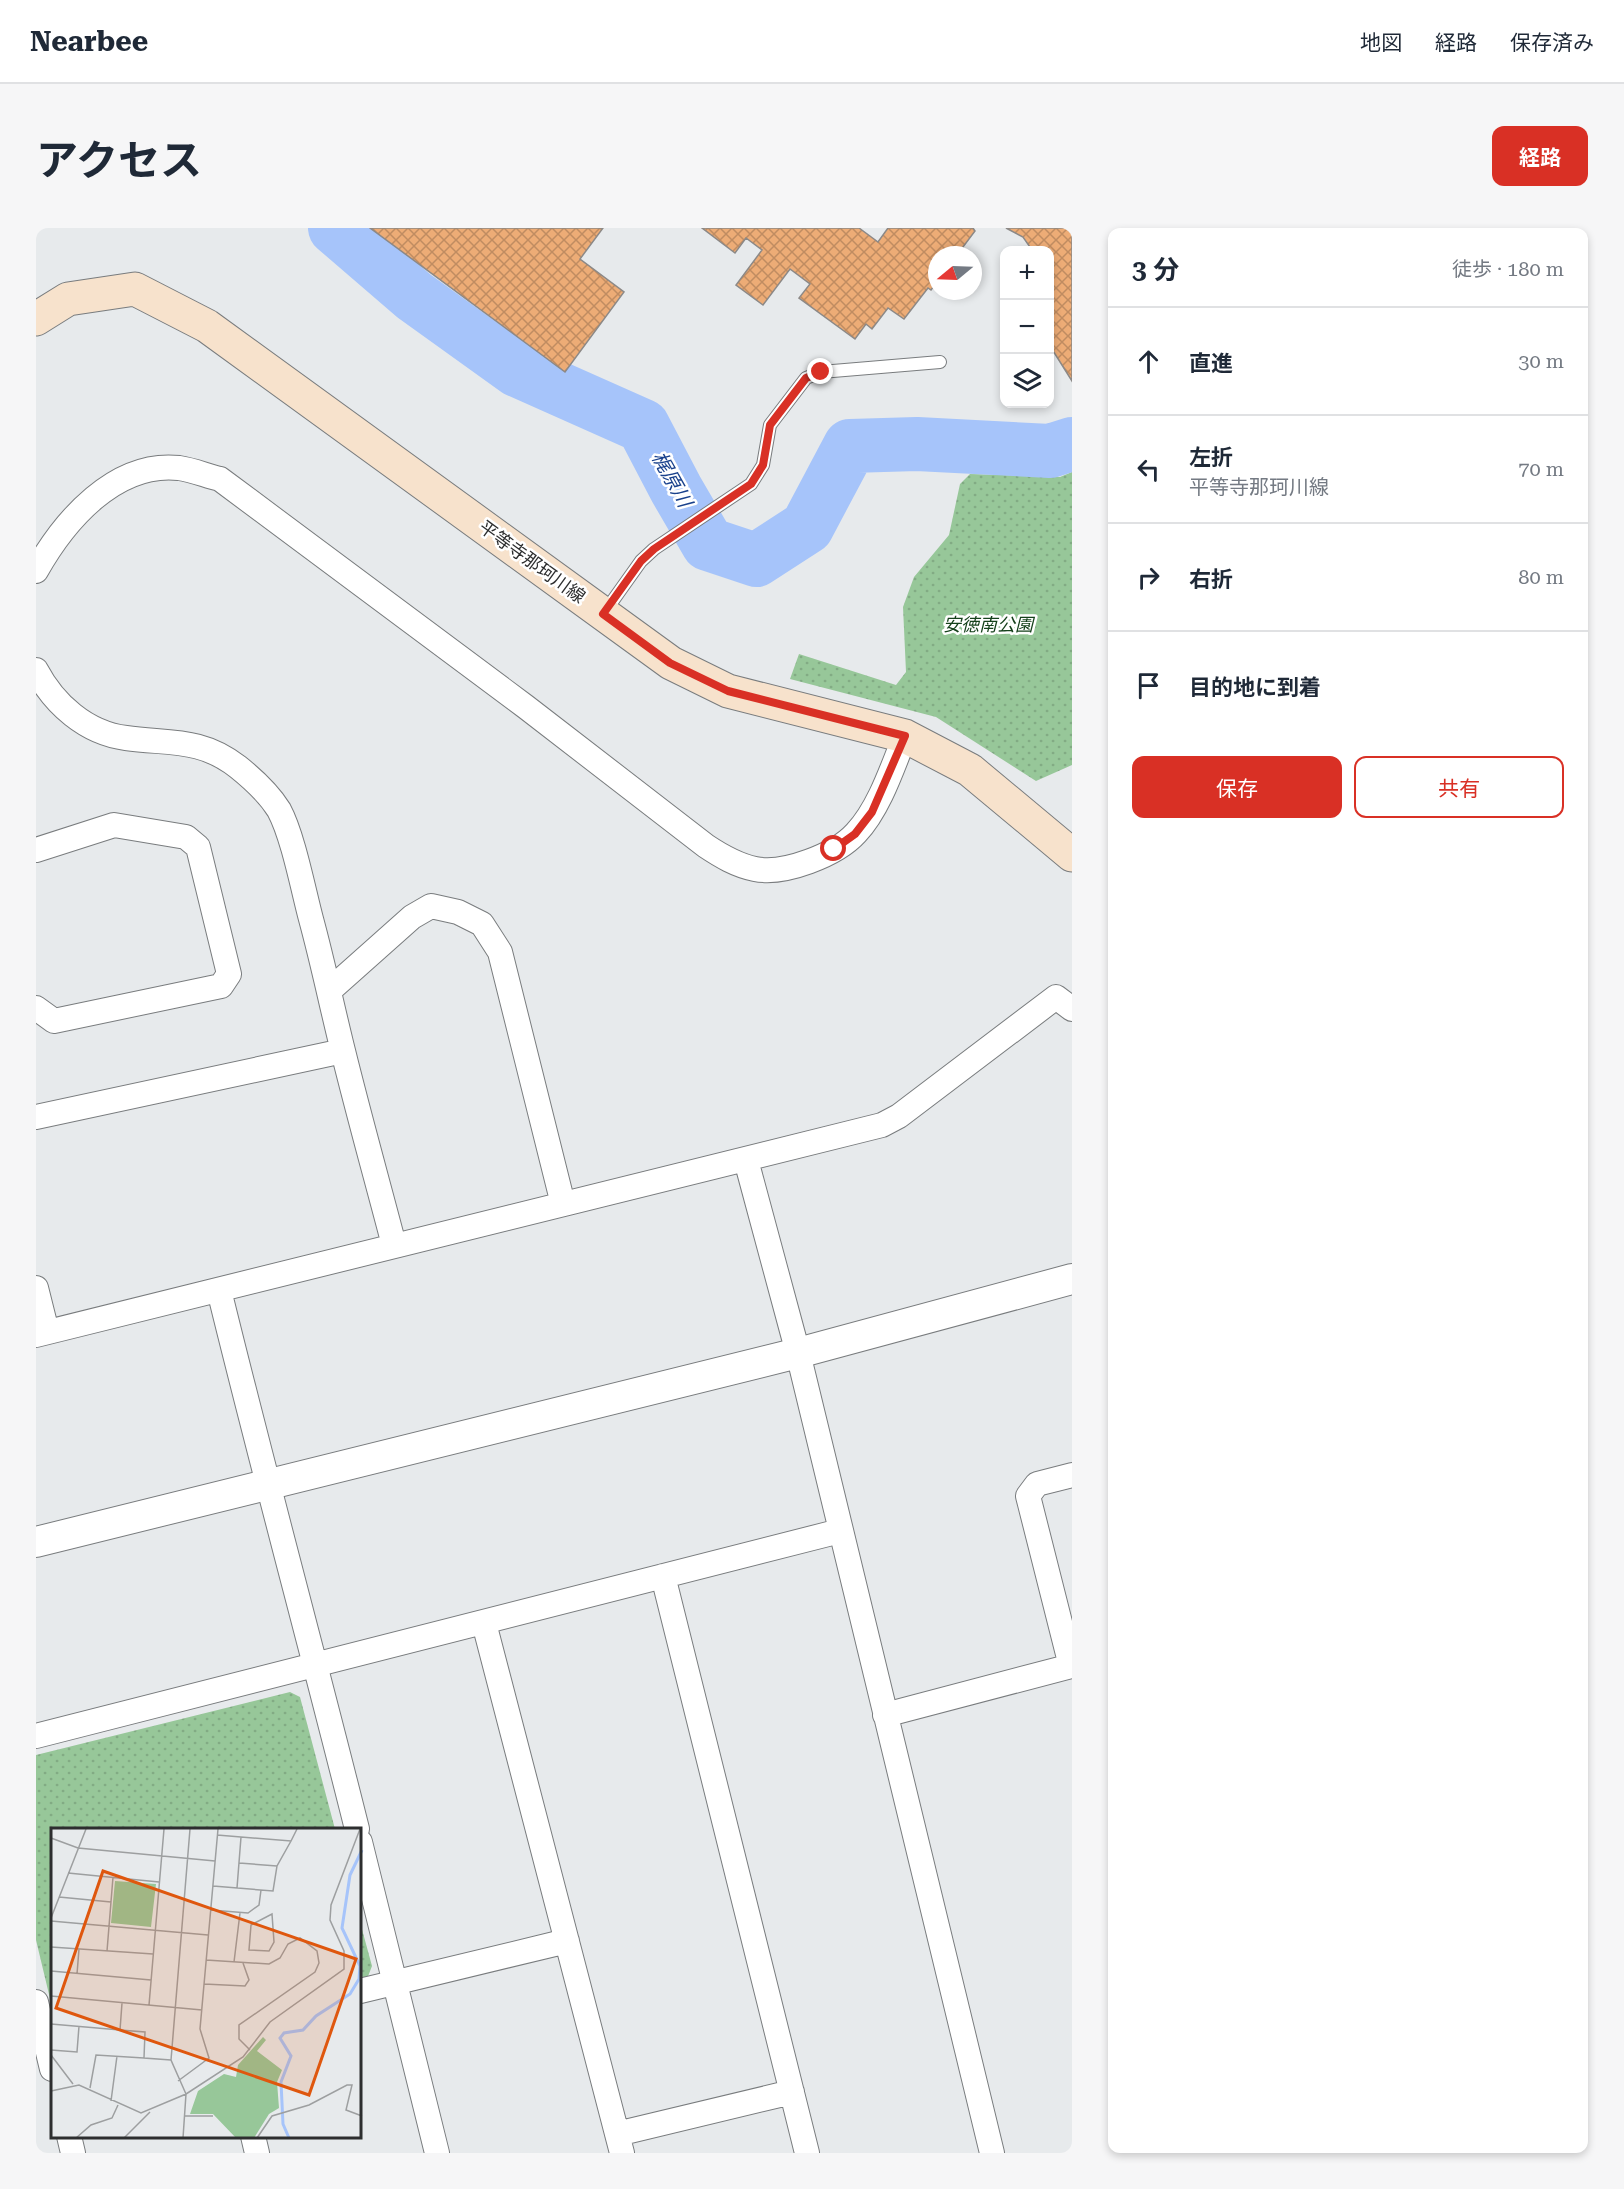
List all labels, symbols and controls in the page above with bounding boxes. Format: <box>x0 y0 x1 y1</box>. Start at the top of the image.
text: Nearbee <box>30 25 148 58</box>
text: 地図 <box>1360 31 1402 55</box>
text: 経路 <box>1435 31 1477 55</box>
text: 保存済み <box>1510 31 1594 55</box>
button: 経路 <box>1492 126 1588 186</box>
text: アクセス <box>36 136 202 185</box>
north arrow <box>928 246 982 300</box>
map controls <box>1000 246 1054 408</box>
button: + <box>1000 246 1054 300</box>
text: 3 分 <box>1132 255 1179 285</box>
text: 徒歩 · 180 m <box>1452 257 1564 281</box>
button: − <box>1000 300 1054 354</box>
icon: ahead <box>1132 345 1165 378</box>
text: 30 m <box>1518 349 1564 373</box>
text: 直進 <box>1189 351 1233 376</box>
button: layers <box>1000 354 1054 408</box>
route end <box>807 358 833 384</box>
text: 左折 <box>1189 445 1233 470</box>
water label: 梶原川 <box>647 447 698 513</box>
icon: left <box>1132 453 1165 486</box>
text: 70 m <box>1518 457 1564 481</box>
text: 平等寺那珂川線 <box>1189 475 1329 499</box>
street label: 平等寺那珂川線 <box>475 516 589 607</box>
icon: right <box>1132 561 1165 594</box>
text: 80 m <box>1518 565 1564 589</box>
text: 右折 <box>1189 567 1233 592</box>
park label: 安徳南公園 <box>943 614 1036 635</box>
icon: arrive <box>1132 669 1165 702</box>
text: 目的地に到着 <box>1189 675 1321 700</box>
button: 保存 <box>1132 756 1342 818</box>
button: 共有 <box>1354 756 1564 818</box>
route start <box>820 835 846 861</box>
inset map <box>51 1828 362 2138</box>

